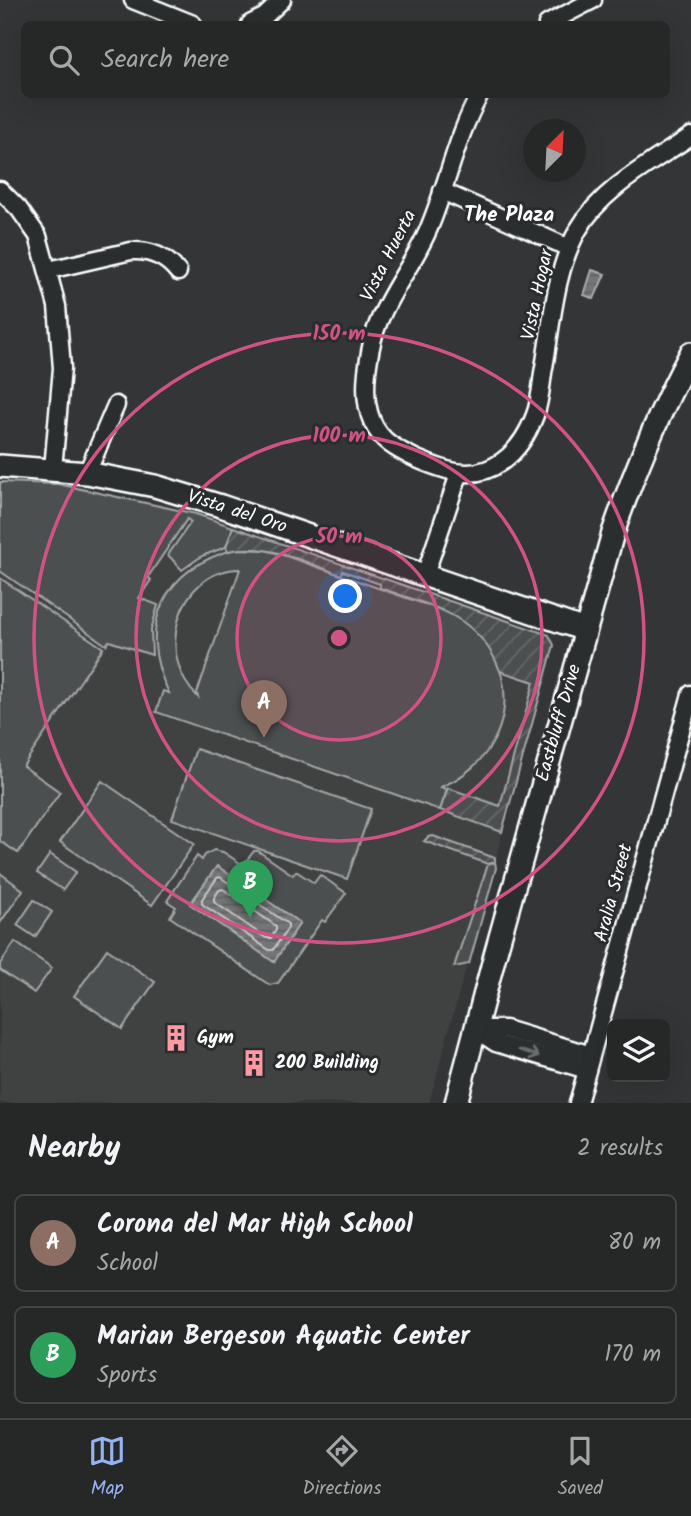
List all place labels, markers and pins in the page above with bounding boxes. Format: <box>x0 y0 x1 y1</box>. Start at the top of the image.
centre of rings <box>327 626 351 650</box>
pin: A <box>241 680 287 738</box>
pin: B <box>227 860 273 918</box>
building icon: Gym <box>161 1023 191 1053</box>
place label: Gym <box>197 1023 234 1053</box>
building icon: 200 Building <box>239 1048 269 1078</box>
place label: 200 Building <box>275 1048 379 1078</box>

